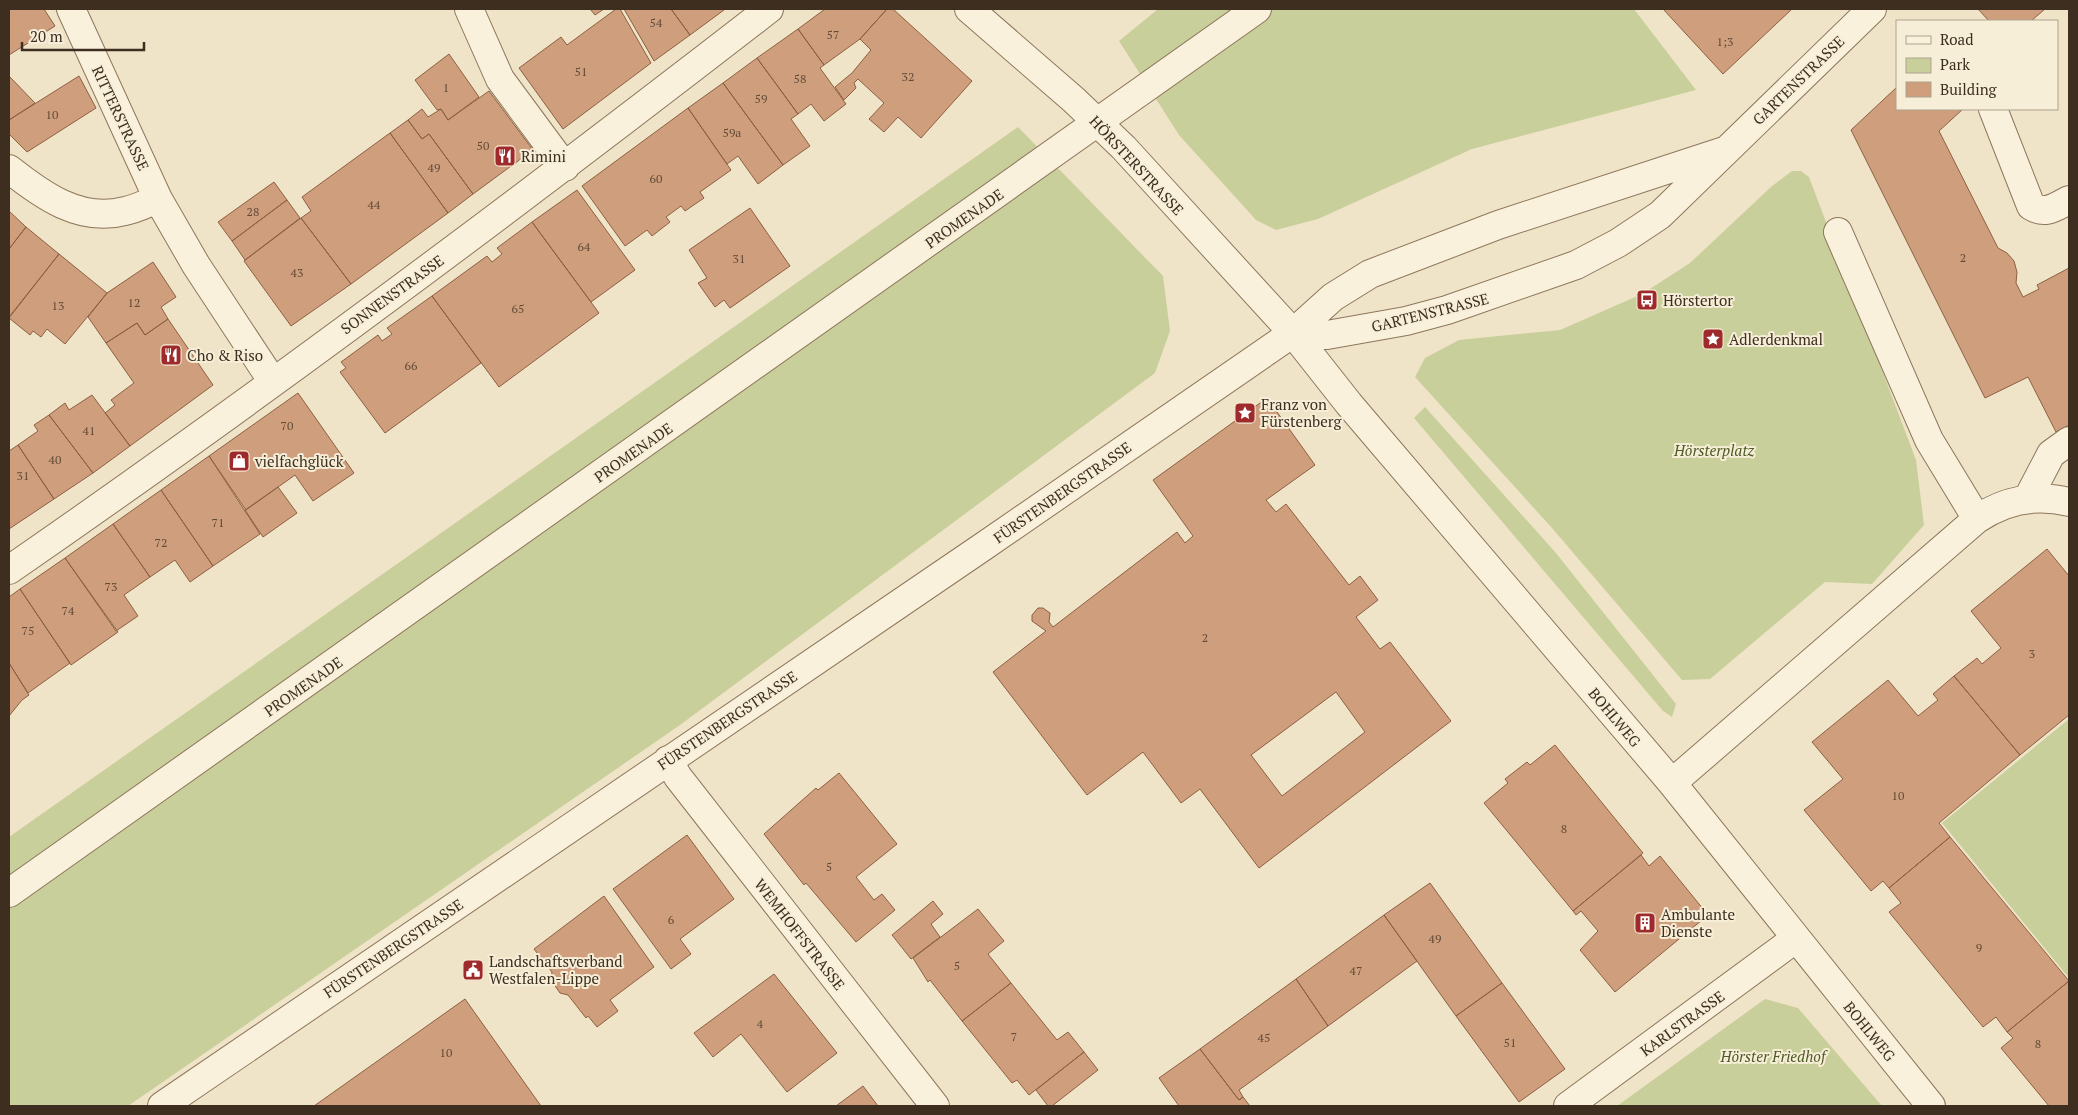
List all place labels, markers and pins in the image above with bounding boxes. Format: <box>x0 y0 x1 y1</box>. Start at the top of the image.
restaurant icon: Rimini <box>493 144 517 168</box>
place label: Rimini <box>521 146 566 166</box>
bus stop icon: Hörstertor <box>1635 288 1659 312</box>
place label: Hörstertor <box>1663 290 1733 310</box>
place icon: Adlerdenkmal <box>1701 327 1725 351</box>
place label: Adlerdenkmal <box>1729 329 1823 349</box>
restaurant icon: Cho & Riso <box>159 343 183 367</box>
place label: Cho & Riso <box>187 345 263 365</box>
place label: Franz von Fürstenberg <box>1261 394 1343 431</box>
place icon: Franz von Fürstenberg <box>1233 401 1257 425</box>
shop icon: vielfachglück <box>227 449 251 473</box>
place label: vielfachglück <box>254 451 344 471</box>
place label: Ambulante Dienste <box>1661 904 1735 941</box>
building icon: Ambulante Dienste <box>1633 911 1657 935</box>
place label: Landschaftsverband Westfalen-Lippe <box>489 951 623 988</box>
public building icon: Landschaftsverband Westfalen-Lippe <box>461 958 485 982</box>

